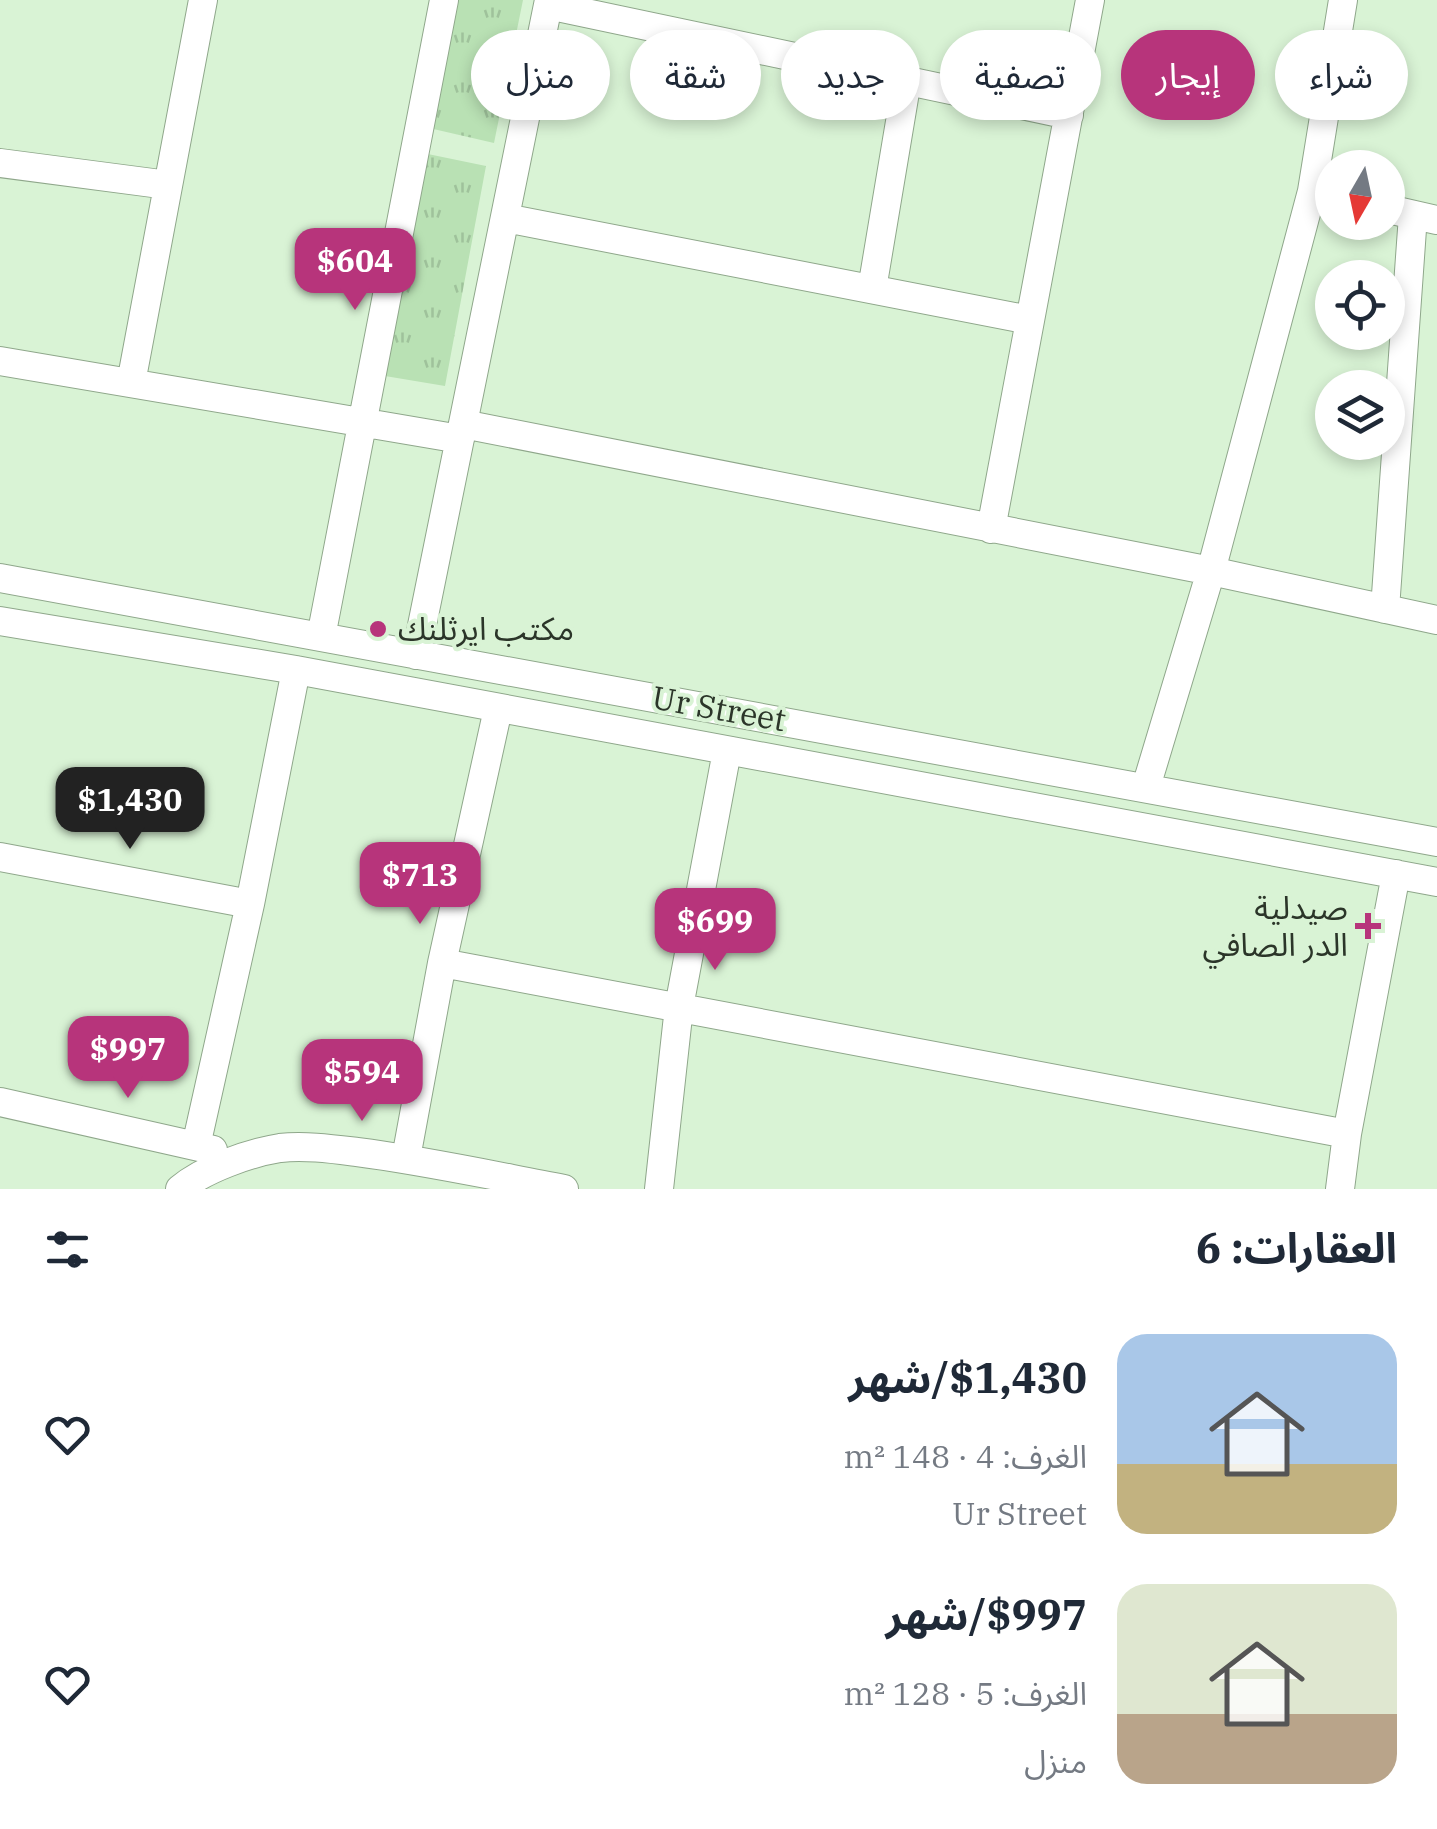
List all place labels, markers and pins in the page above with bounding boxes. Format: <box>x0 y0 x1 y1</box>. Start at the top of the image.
pin: $604 <box>296 228 414 313</box>
place label: مكتب ايرثلنك <box>398 607 574 649</box>
marker: مكتب ايرثلنك <box>367 618 389 640</box>
pin: $1,430 <box>49 767 211 852</box>
pin: $713 <box>361 842 479 927</box>
place label: صيدلية الدر الصافي <box>1202 886 1348 969</box>
pin: $699 <box>656 888 774 973</box>
marker: صيدلية الدر الصافي <box>1357 915 1379 937</box>
pin: $997 <box>69 1016 187 1101</box>
pin: $594 <box>303 1039 421 1124</box>

